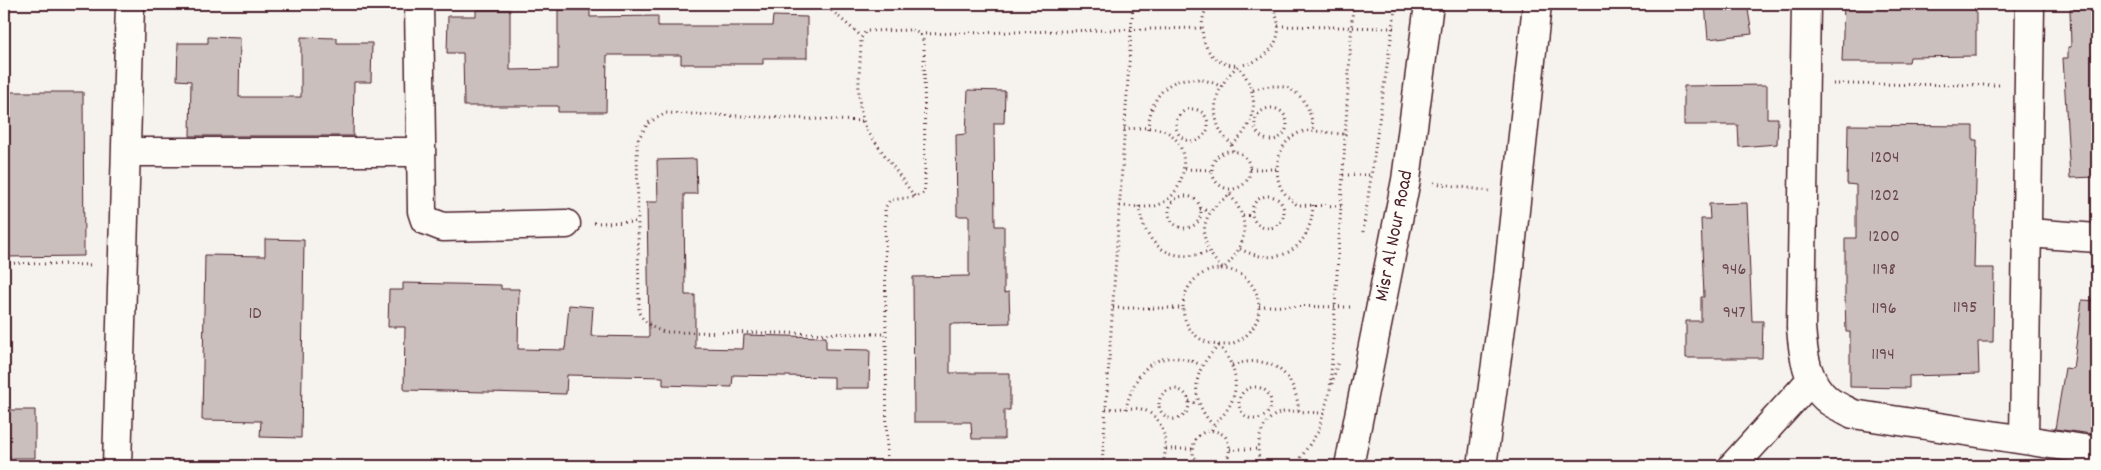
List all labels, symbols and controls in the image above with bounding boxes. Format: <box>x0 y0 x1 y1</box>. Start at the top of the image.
house number: 1204 <box>1870 146 1900 171</box>
street label: Misr Al Nour Road <box>1369 168 1421 304</box>
house number: 1202 <box>1870 184 1900 209</box>
house number: 1200 <box>1868 225 1900 250</box>
house number: 946 <box>1722 258 1746 283</box>
house number: 1198 <box>1872 258 1896 283</box>
house number: 1195 <box>1953 296 1977 321</box>
house number: 1196 <box>1872 297 1896 322</box>
house number: 947 <box>1723 301 1745 326</box>
house number: 1D <box>248 302 262 327</box>
house number: 1194 <box>1871 343 1895 368</box>

